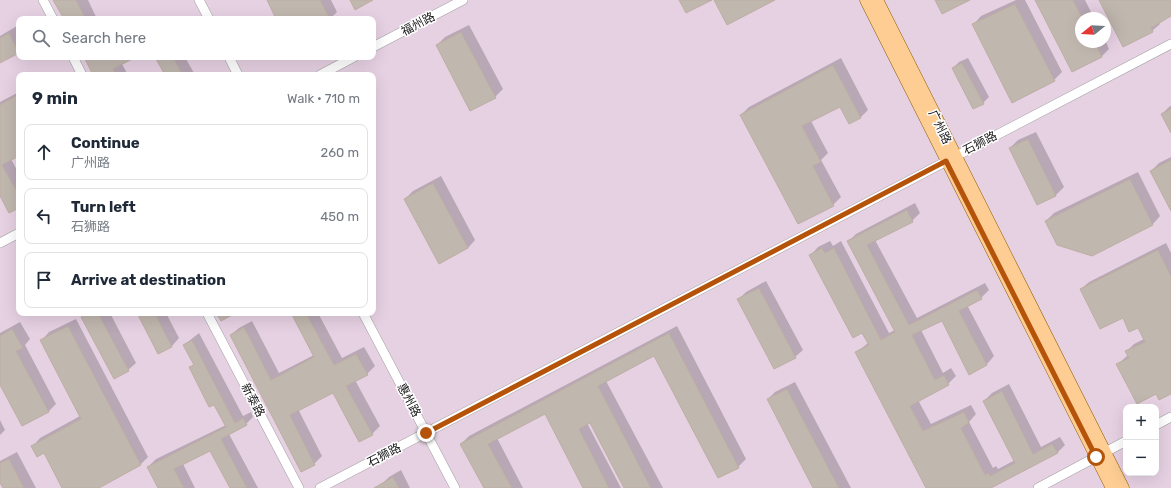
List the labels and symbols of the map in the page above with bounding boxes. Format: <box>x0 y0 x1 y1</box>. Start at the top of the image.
street label: 福州路 <box>399 9 437 39</box>
north arrow <box>1075 12 1111 48</box>
street label: 广州路 <box>926 108 954 146</box>
street label: 石狮路 <box>961 129 999 157</box>
street label: 新泰路 <box>238 381 268 419</box>
street label: 惠州路 <box>394 381 424 419</box>
route end <box>417 424 435 442</box>
street label: 石狮路 <box>365 440 403 470</box>
route start <box>1087 448 1105 466</box>

